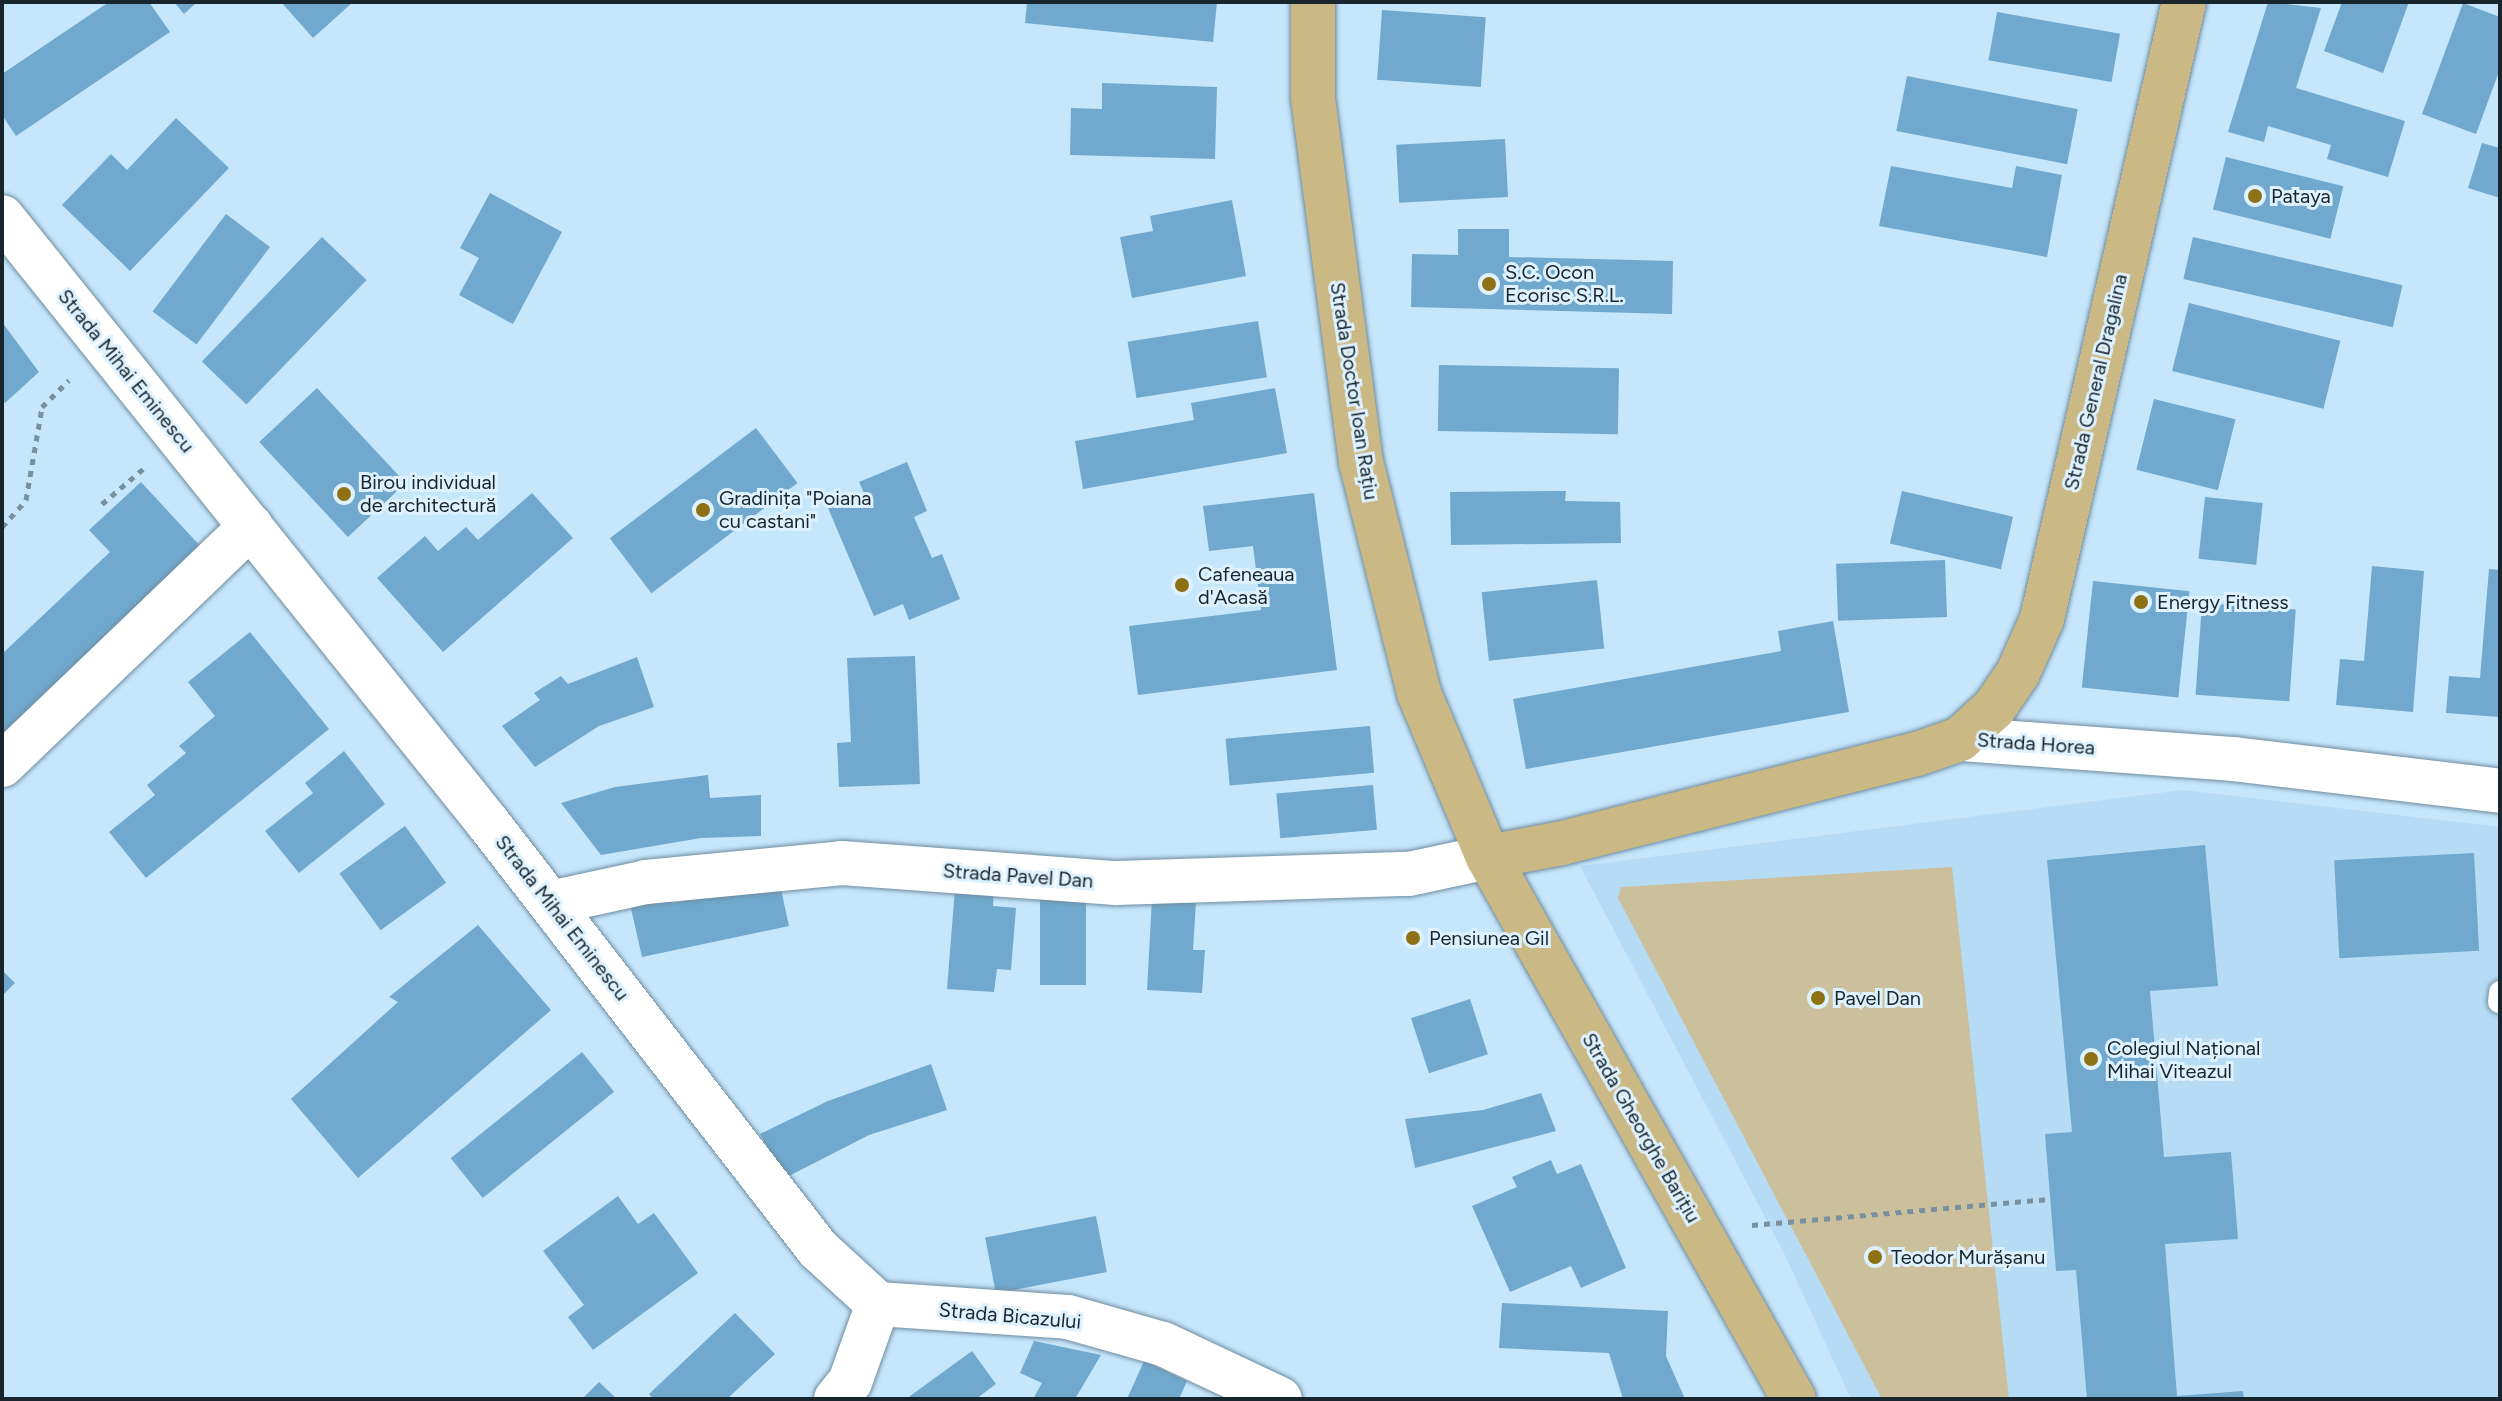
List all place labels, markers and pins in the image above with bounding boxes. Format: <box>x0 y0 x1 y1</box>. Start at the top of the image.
place label: Pataya <box>2271 184 2331 208</box>
marker: Pataya <box>2246 187 2264 205</box>
place label: S.C. Ocon Ecorisc S.R.L. <box>1505 260 1623 307</box>
marker: S.C. Ocon Ecorisc S.R.L. <box>1480 275 1498 293</box>
place label: Birou individual de architectură <box>360 470 496 517</box>
marker: Birou individual de architectură <box>335 485 353 503</box>
place label: Gradinița "Poiana cu castani" <box>719 486 872 533</box>
marker: Gradinița "Poiana cu castani" <box>694 501 712 519</box>
place label: Cafeneaua d'Acasă <box>1198 562 1294 609</box>
marker: Cafeneaua d'Acasă <box>1173 576 1191 594</box>
place label: Energy Fitness <box>2157 590 2289 614</box>
marker: Energy Fitness <box>2132 593 2150 611</box>
place label: Pensiunea Gil <box>1429 926 1549 950</box>
marker: Pensiunea Gil <box>1404 929 1422 947</box>
place label: Pavel Dan <box>1834 986 1921 1010</box>
marker: Pavel Dan <box>1809 989 1827 1007</box>
place label: Colegiul Național Mihai Viteazul <box>2107 1036 2260 1083</box>
marker: Colegiul Național Mihai Viteazul <box>2082 1050 2100 1068</box>
place label: Teodor Murășanu <box>1891 1245 2045 1269</box>
marker: Teodor Murășanu <box>1866 1248 1884 1266</box>

